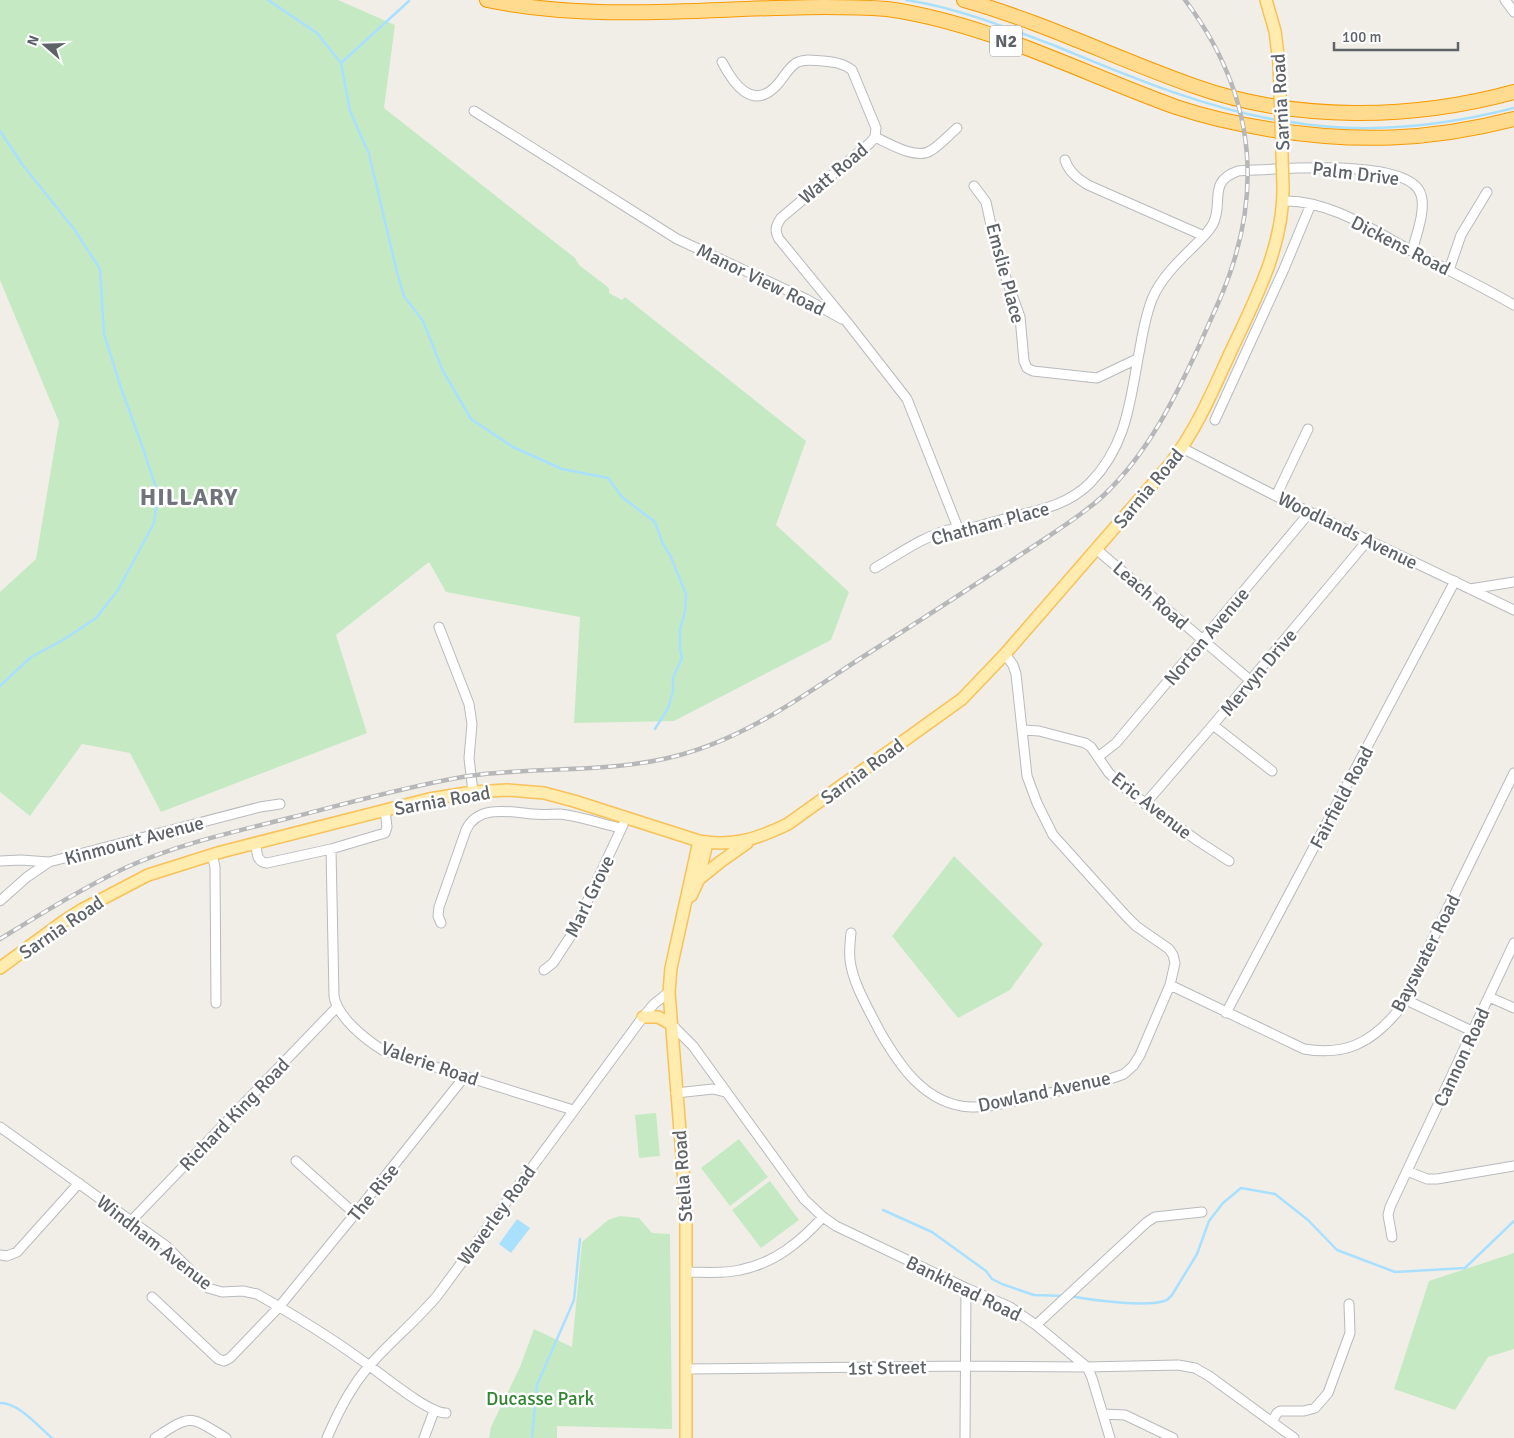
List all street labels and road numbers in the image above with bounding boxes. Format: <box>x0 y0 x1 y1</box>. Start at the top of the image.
road number: N2 <box>990 26 1022 56</box>
street label: Sarnia Road <box>1266 53 1296 151</box>
street label: Watt Road <box>794 138 873 210</box>
street label: Palm Drive <box>1311 157 1401 191</box>
street label: Dickens Road <box>1347 211 1454 281</box>
street label: Emslie Place <box>980 220 1030 326</box>
street label: Manor View Road <box>692 238 829 321</box>
street label: Sarnia Road <box>1108 444 1189 534</box>
street label: Woodlands Avenue <box>1274 487 1422 575</box>
street label: Chatham Place <box>928 497 1052 551</box>
street label: Leach Road <box>1108 556 1193 635</box>
street label: Norton Avenue <box>1159 583 1255 691</box>
street label: Mervyn Drive <box>1215 624 1302 721</box>
street label: Sarnia Road <box>816 734 909 810</box>
street label: Fairfield Road <box>1305 742 1379 853</box>
street label: Eric Avenue <box>1106 767 1197 845</box>
street label: Sarnia Road <box>392 781 492 821</box>
street label: Kinmount Avenue <box>62 811 206 871</box>
street label: Marl Grove <box>560 852 620 941</box>
street label: Sarnia Road <box>15 891 109 965</box>
street label: Bayswater Road <box>1386 891 1466 1016</box>
street label: Cannon Road <box>1428 1004 1495 1111</box>
street label: Valerie Road <box>378 1036 482 1092</box>
street label: Richard King Road <box>175 1053 295 1176</box>
street label: Dowland Avenue <box>976 1066 1113 1118</box>
street label: Stella Road <box>668 1129 698 1223</box>
street label: The Rise <box>343 1159 404 1227</box>
street label: Waverley Road <box>452 1161 541 1270</box>
street label: Windham Avenue <box>92 1190 217 1295</box>
street label: Bankhead Road <box>902 1251 1025 1327</box>
street label: 1st Street <box>847 1355 927 1381</box>

